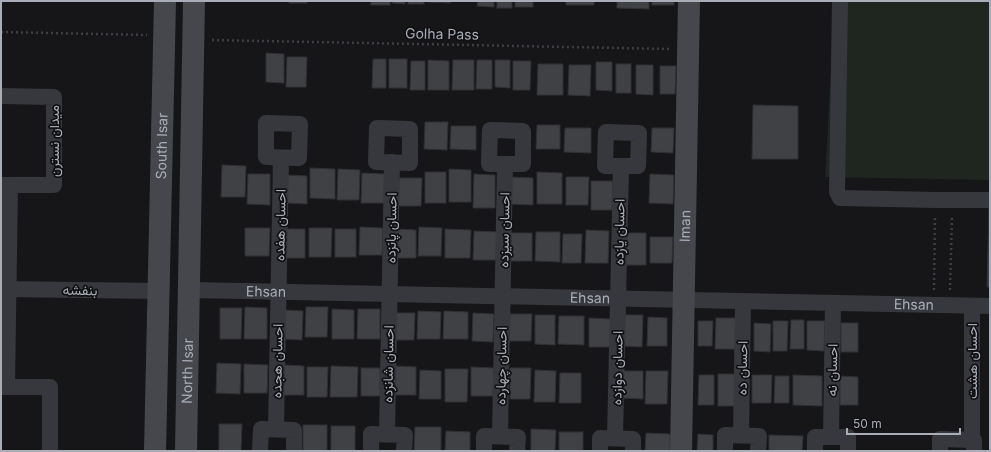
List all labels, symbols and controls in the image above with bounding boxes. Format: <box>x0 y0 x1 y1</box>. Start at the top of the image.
street label: Golha Pass <box>405 24 479 43</box>
street label: میدان نسترن <box>45 105 63 177</box>
street label: South Isar <box>152 112 171 180</box>
street label: احسان هفده <box>270 189 290 261</box>
street label: احسان پانزده <box>381 192 402 264</box>
street label: احسان سیزده <box>494 192 514 268</box>
street label: احسان یازده <box>609 199 629 265</box>
street label: Iman <box>676 210 693 242</box>
street label: بنفشه <box>62 281 98 299</box>
street label: Ehsan <box>246 282 286 300</box>
street label: Ehsan <box>570 289 610 306</box>
street label: Ehsan <box>894 295 934 313</box>
street label: احسان هجده <box>267 323 287 399</box>
street label: احسان هشت <box>963 323 981 399</box>
street label: احسان شانزده <box>378 325 398 403</box>
street label: احسان چهارده <box>491 327 512 405</box>
street label: احسان دوازده <box>607 331 627 405</box>
street label: North Isar <box>178 338 196 404</box>
street label: احسان ده <box>733 340 751 396</box>
street label: احسان نه <box>823 343 841 397</box>
scale bar <box>847 410 960 436</box>
text: 50 m <box>853 416 882 431</box>

